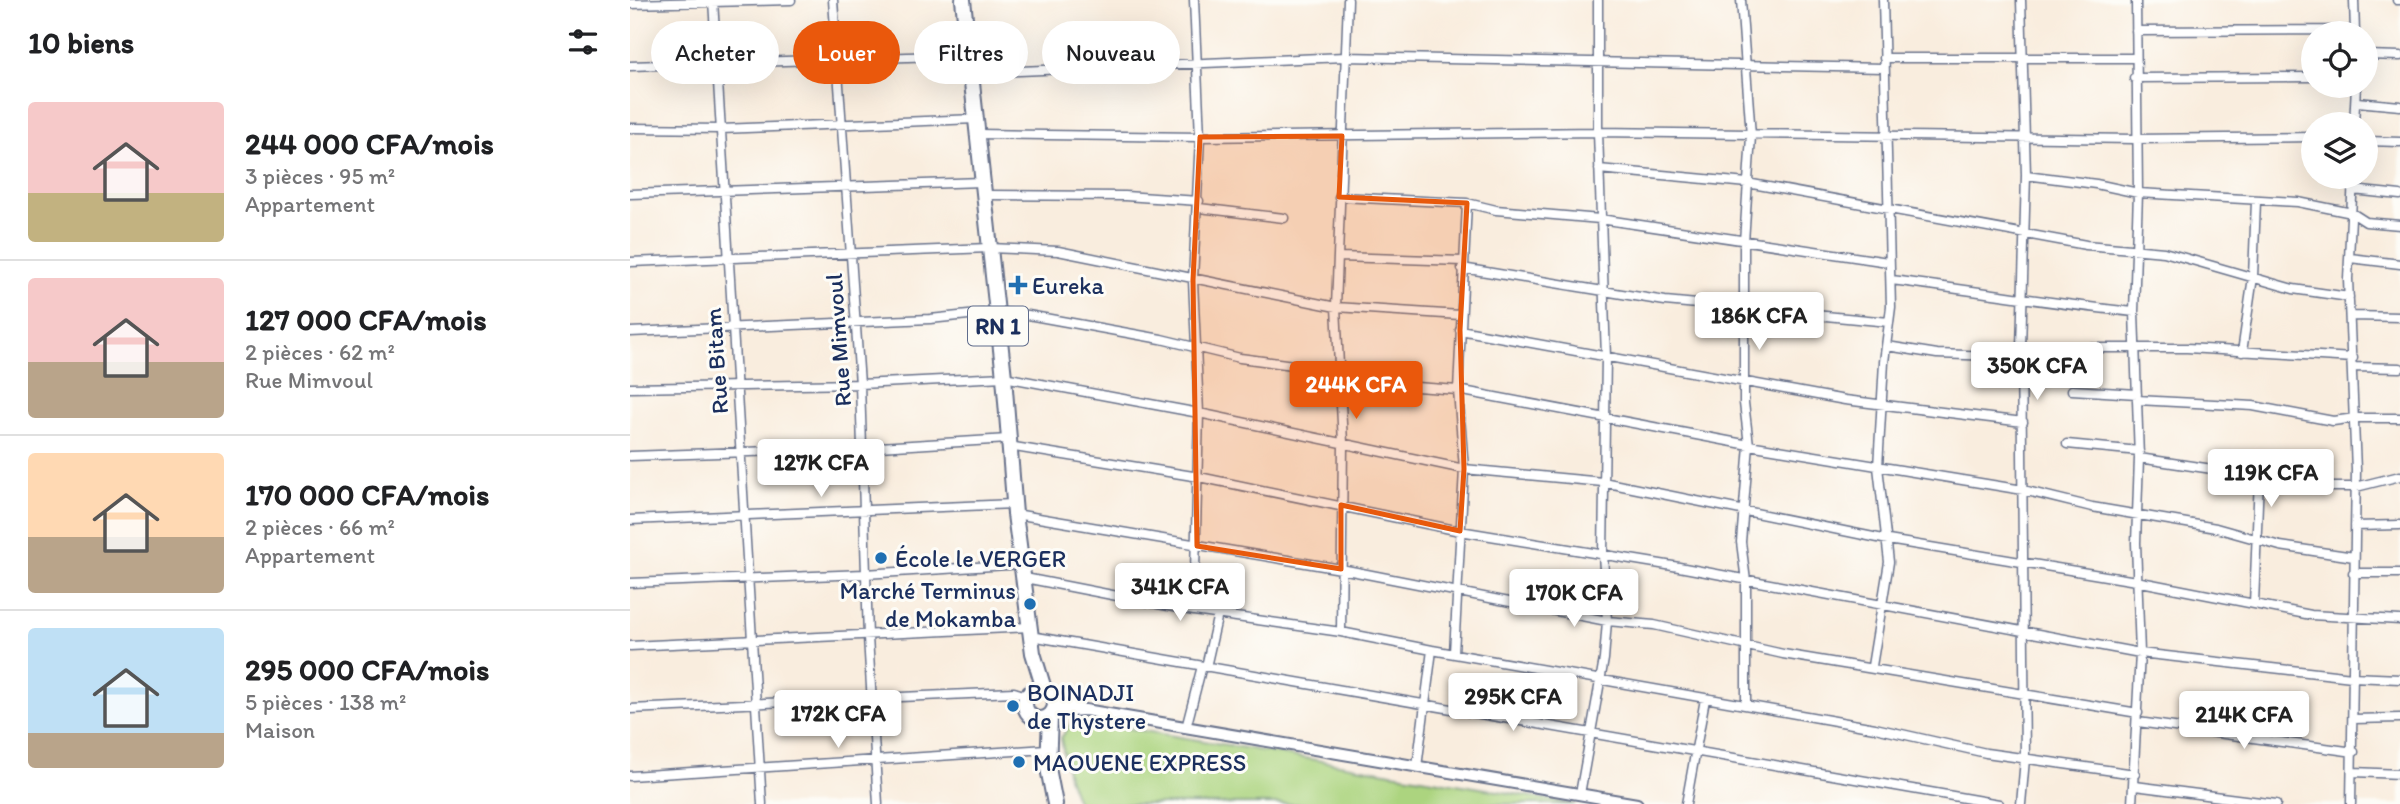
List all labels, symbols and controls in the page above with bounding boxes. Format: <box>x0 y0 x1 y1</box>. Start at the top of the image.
chip: Acheter <box>651 21 779 84</box>
chip: Louer <box>793 21 900 84</box>
chip: Filtres <box>914 21 1028 84</box>
chip: Nouveau <box>1042 21 1180 84</box>
map controls <box>2301 21 2378 189</box>
button: locate <box>2301 21 2378 98</box>
icon: filters <box>564 23 602 61</box>
text: 10 biens <box>28 24 134 61</box>
button: layers <box>2301 112 2378 189</box>
text: 244 000 CFA/mois <box>245 125 494 162</box>
icon: home <box>84 130 168 214</box>
text: 3 pièces · 95 m² <box>245 162 395 190</box>
text: Appartement <box>245 190 375 218</box>
place label: Eureka <box>1032 271 1105 300</box>
street label: Rue Mimvoul <box>819 272 857 408</box>
marker: Eureka <box>1010 277 1026 293</box>
pin: 186K CFA <box>1687 292 1831 352</box>
text: 127 000 CFA/mois <box>245 301 487 338</box>
text: 186K CFA <box>1711 301 1807 329</box>
icon: home <box>84 306 168 390</box>
road number: RN 1 <box>968 306 1028 346</box>
street label: Rue Bitam <box>698 307 734 415</box>
text: 2 pièces · 62 m² <box>245 338 395 366</box>
pin: 350K CFA <box>1965 342 2109 402</box>
text: 350K CFA <box>1987 351 2087 379</box>
pin: 244K CFA <box>1284 362 1428 421</box>
text: Rue Mimvoul <box>245 366 373 394</box>
text: 244K CFA <box>1306 370 1406 398</box>
pin: 127K CFA <box>749 440 893 499</box>
text: 127K CFA <box>773 448 869 476</box>
pin: 119K CFA <box>2199 449 2343 509</box>
text: 119K CFA <box>2224 458 2318 486</box>
text: 170 000 CFA/mois <box>245 476 489 513</box>
icon: home <box>84 481 168 565</box>
text: 2 pièces · 66 m² <box>245 513 395 541</box>
text: Appartement <box>245 541 375 569</box>
place label: École le VERGER <box>895 544 1066 573</box>
marker: École le VERGER <box>873 550 889 566</box>
pin: 341K CFA <box>1108 564 1252 623</box>
pin: 170K CFA <box>1502 570 1646 629</box>
text: 341K CFA <box>1131 572 1229 600</box>
place label: Marché Terminus de Mokamba <box>839 576 1016 633</box>
text: 170K CFA <box>1525 578 1623 606</box>
marker: Marché Terminus de Mokamba <box>1022 596 1038 612</box>
text: 295 000 CFA/mois <box>245 651 489 688</box>
icon: home <box>84 656 168 740</box>
pin: 295K CFA <box>1441 674 1585 733</box>
place label: BOINADJI de Thystere <box>1027 678 1146 735</box>
text: 295K CFA <box>1464 682 1562 710</box>
text: 5 pièces · 138 m² <box>245 688 406 716</box>
pin: 172K CFA <box>766 690 910 750</box>
pin: 214K CFA <box>2172 692 2316 751</box>
marker: BOINADJI de Thystere <box>1005 698 1021 714</box>
text: 172K CFA <box>790 699 886 727</box>
text: 214K CFA <box>2195 700 2293 728</box>
text: Maison <box>245 716 315 744</box>
place label: MAOUENE EXPRESS <box>1033 748 1246 777</box>
marker: MAOUENE EXPRESS <box>1011 754 1027 770</box>

